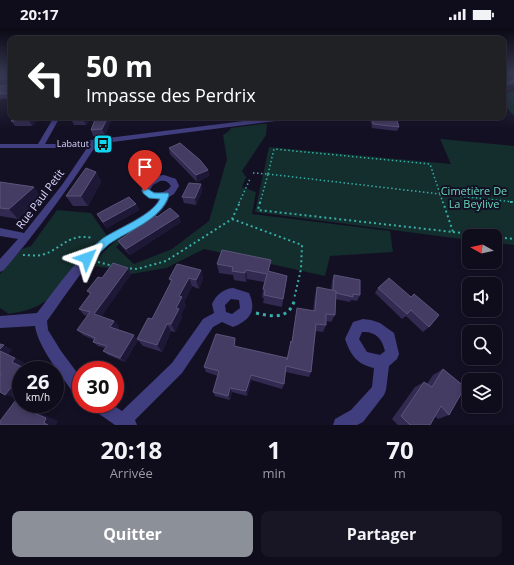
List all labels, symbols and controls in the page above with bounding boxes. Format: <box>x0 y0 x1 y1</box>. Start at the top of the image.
text: 20:17 <box>20 4 59 24</box>
text: 50 m <box>86 47 153 85</box>
icon: left <box>20 52 72 104</box>
text: Impasse des Perdrix <box>86 83 256 107</box>
bus stop icon: Labatut <box>92 133 114 155</box>
place label: Labatut <box>57 137 89 150</box>
pin <box>128 150 162 191</box>
icon: arrive <box>134 156 156 178</box>
street label: Rue Paul Petit <box>12 166 67 232</box>
park label: Cimetière De La Beylive <box>441 183 507 211</box>
north arrow <box>462 229 502 269</box>
map controls <box>462 229 502 413</box>
position arrow <box>66 237 108 279</box>
button: sound <box>462 277 502 317</box>
button: search <box>462 325 502 365</box>
speed limit sign: 30 <box>72 361 124 413</box>
text: 26 <box>27 368 49 395</box>
button: layers <box>462 373 502 413</box>
text: km/h <box>26 390 50 404</box>
text: 20:18 <box>100 433 162 466</box>
text: 1 <box>267 433 281 466</box>
text: 70 <box>386 433 414 466</box>
text: Arrivée <box>110 464 153 482</box>
text: min <box>262 464 286 482</box>
text: m <box>394 464 406 482</box>
button: Quitter <box>12 511 253 557</box>
button: Partager <box>261 511 502 557</box>

